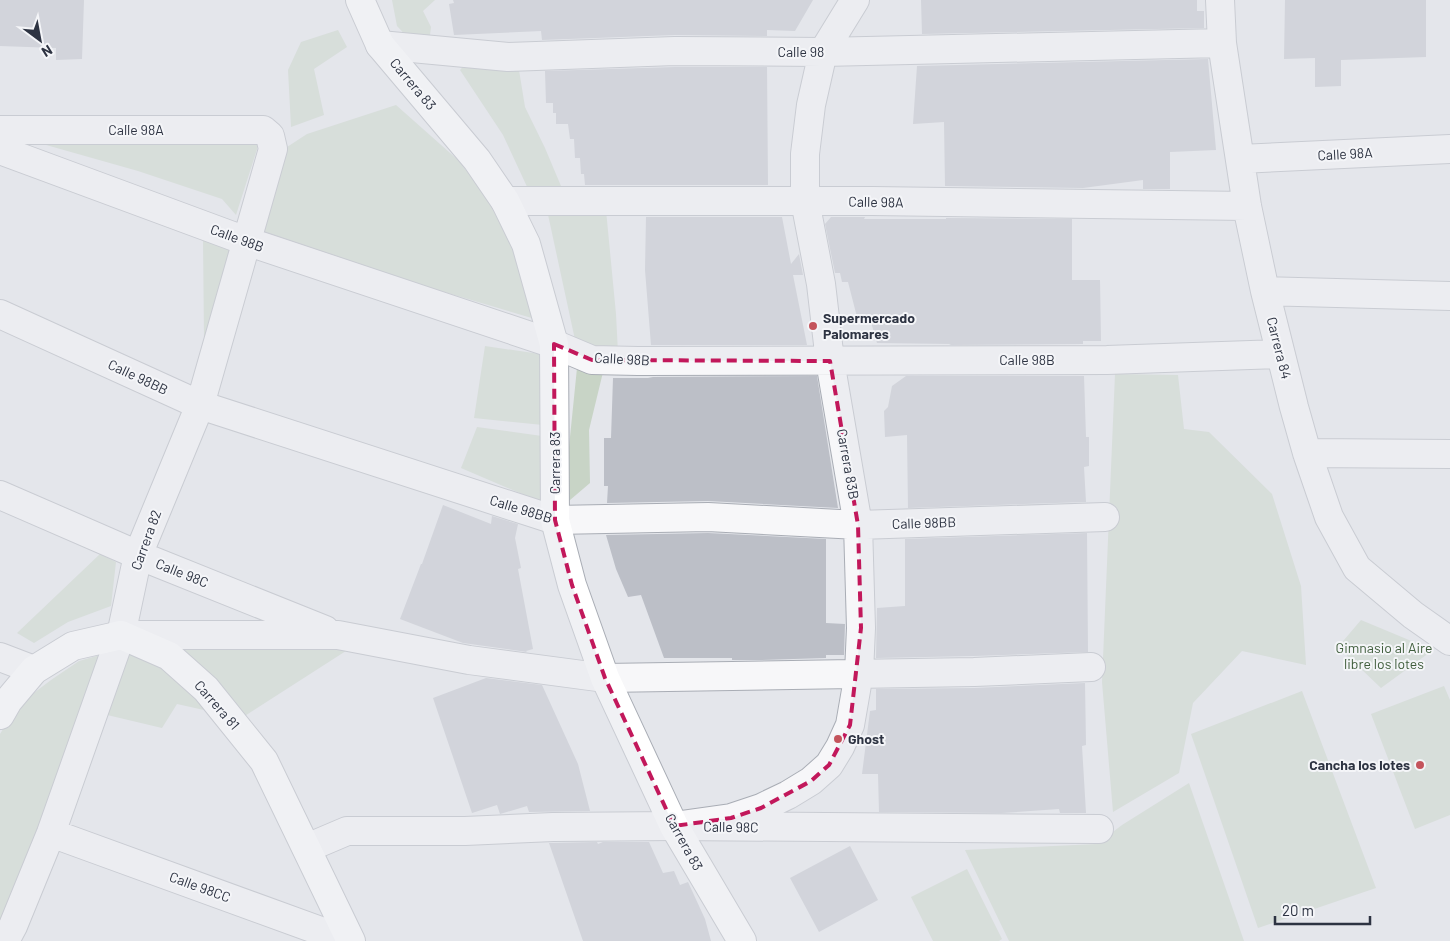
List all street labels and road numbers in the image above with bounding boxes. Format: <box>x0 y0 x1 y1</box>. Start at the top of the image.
street label: Calle 98 <box>778 43 824 60</box>
street label: Carrera 83 <box>387 54 440 113</box>
street label: Calle 98A <box>108 121 164 138</box>
street label: Calle 98A <box>1317 144 1374 163</box>
street label: Calle 98A <box>848 193 904 210</box>
street label: Calle 98B <box>208 220 266 255</box>
street label: Carrera 84 <box>1264 315 1295 381</box>
street label: Calle 98B <box>594 349 650 368</box>
street label: Calle 98B <box>999 351 1055 368</box>
street label: Calle 98BB <box>105 355 171 398</box>
street label: Carrera 83B <box>834 427 863 501</box>
street label: Carrera 83 <box>546 432 563 494</box>
street label: Calle 98BB <box>488 491 554 526</box>
street label: Carrera 82 <box>127 507 164 572</box>
street label: Calle 98BB <box>892 513 956 532</box>
street label: Calle 98C <box>153 554 211 591</box>
street label: Carrera 81 <box>191 676 243 733</box>
street label: Carrera 83 <box>662 810 707 873</box>
street label: Calle 98C <box>703 818 759 835</box>
street label: Calle 98CC <box>167 868 233 905</box>

